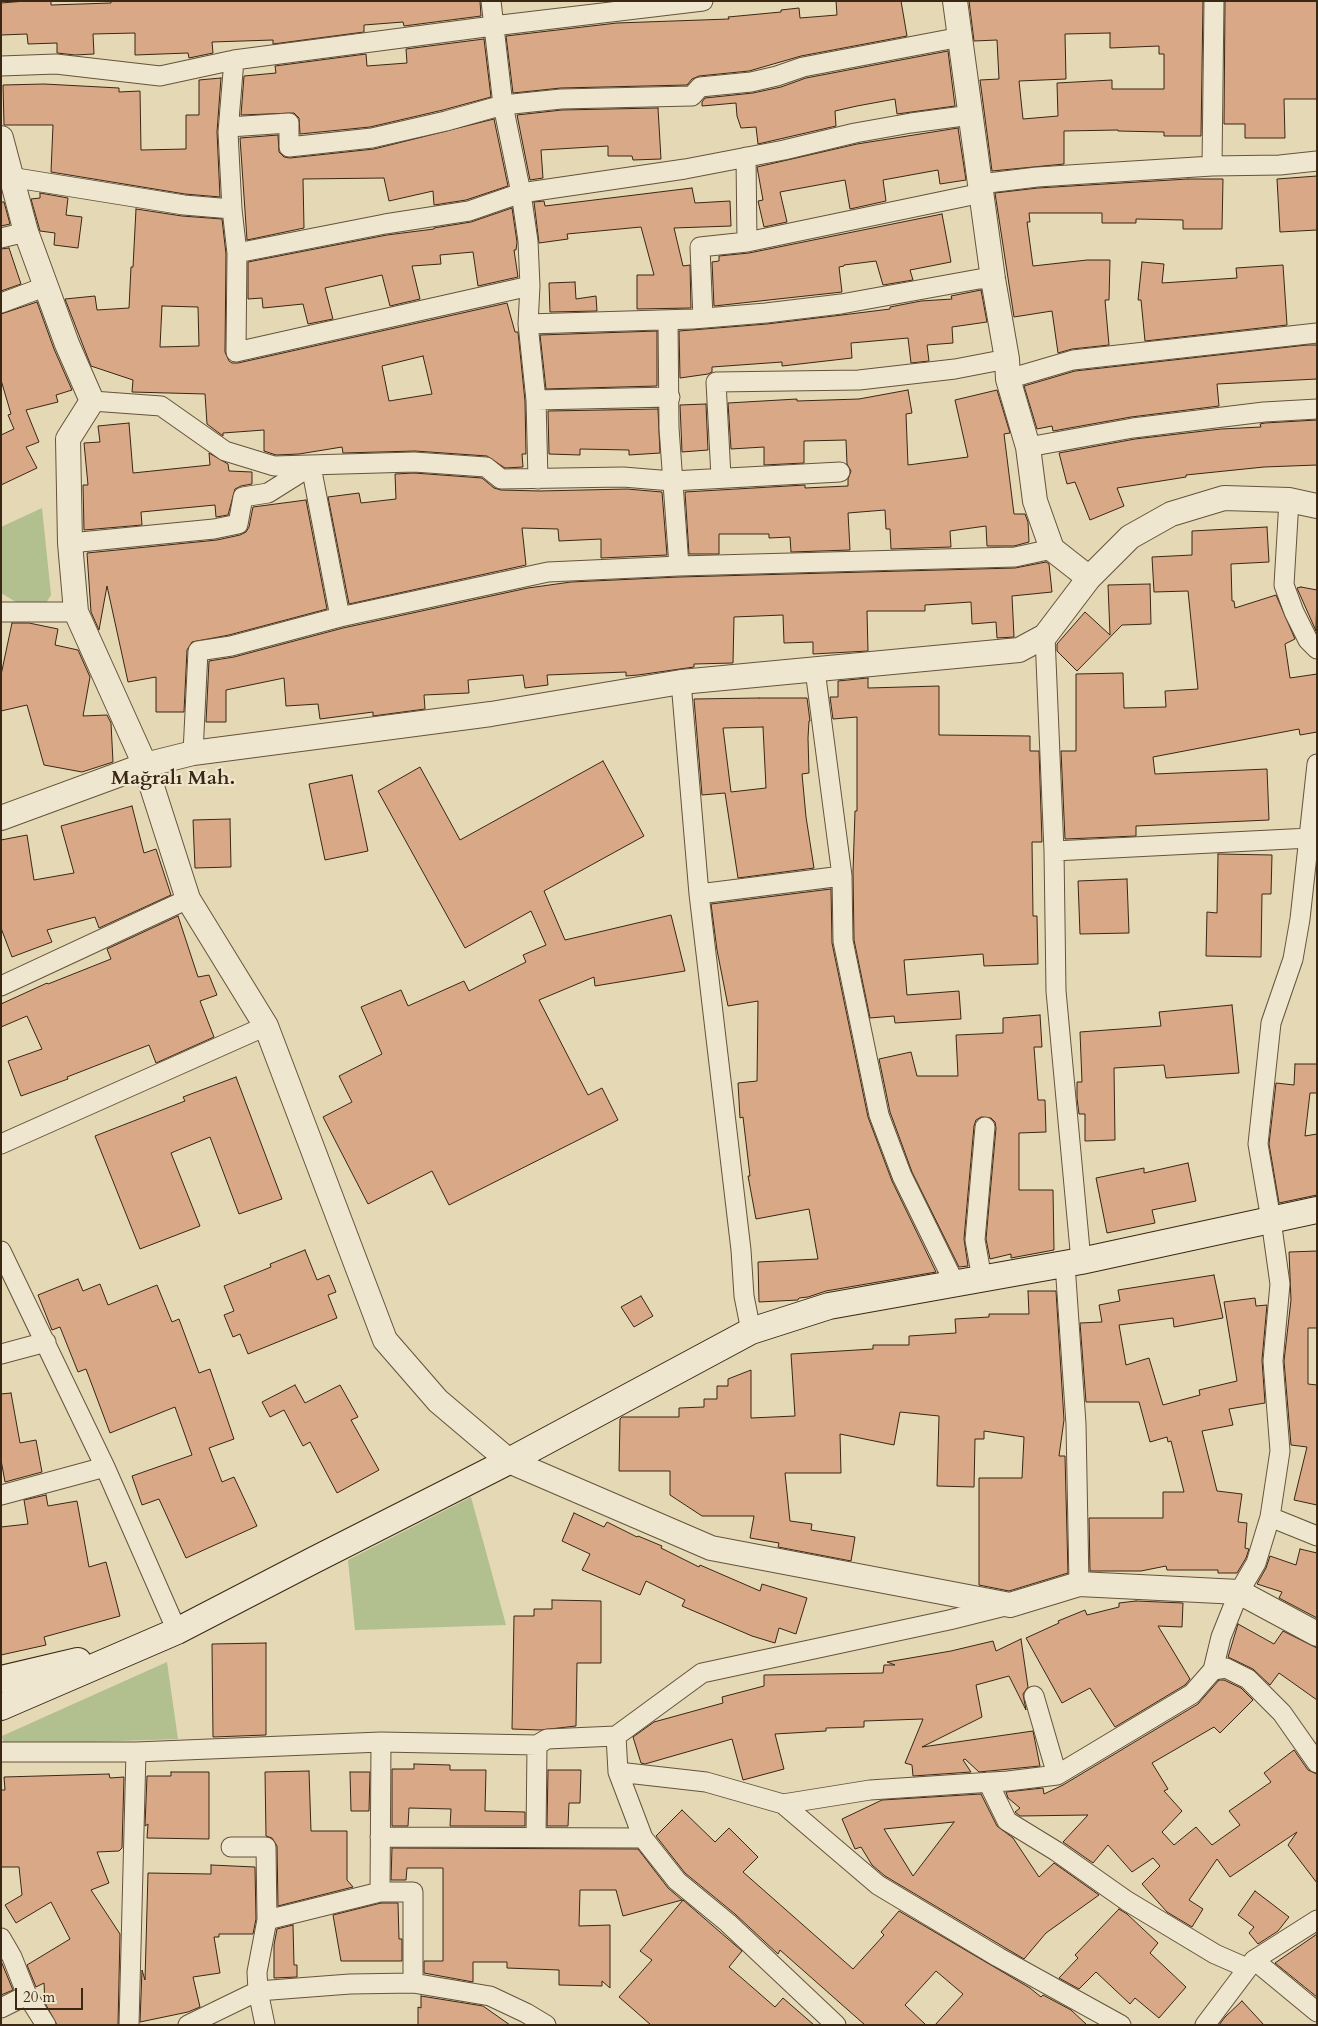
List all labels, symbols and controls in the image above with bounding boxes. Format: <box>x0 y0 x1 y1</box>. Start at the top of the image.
district label: Mağralı Mah. <box>111 767 235 791</box>
scale bar <box>18 1978 85 2010</box>
text: 20 m <box>23 1987 55 2007</box>

